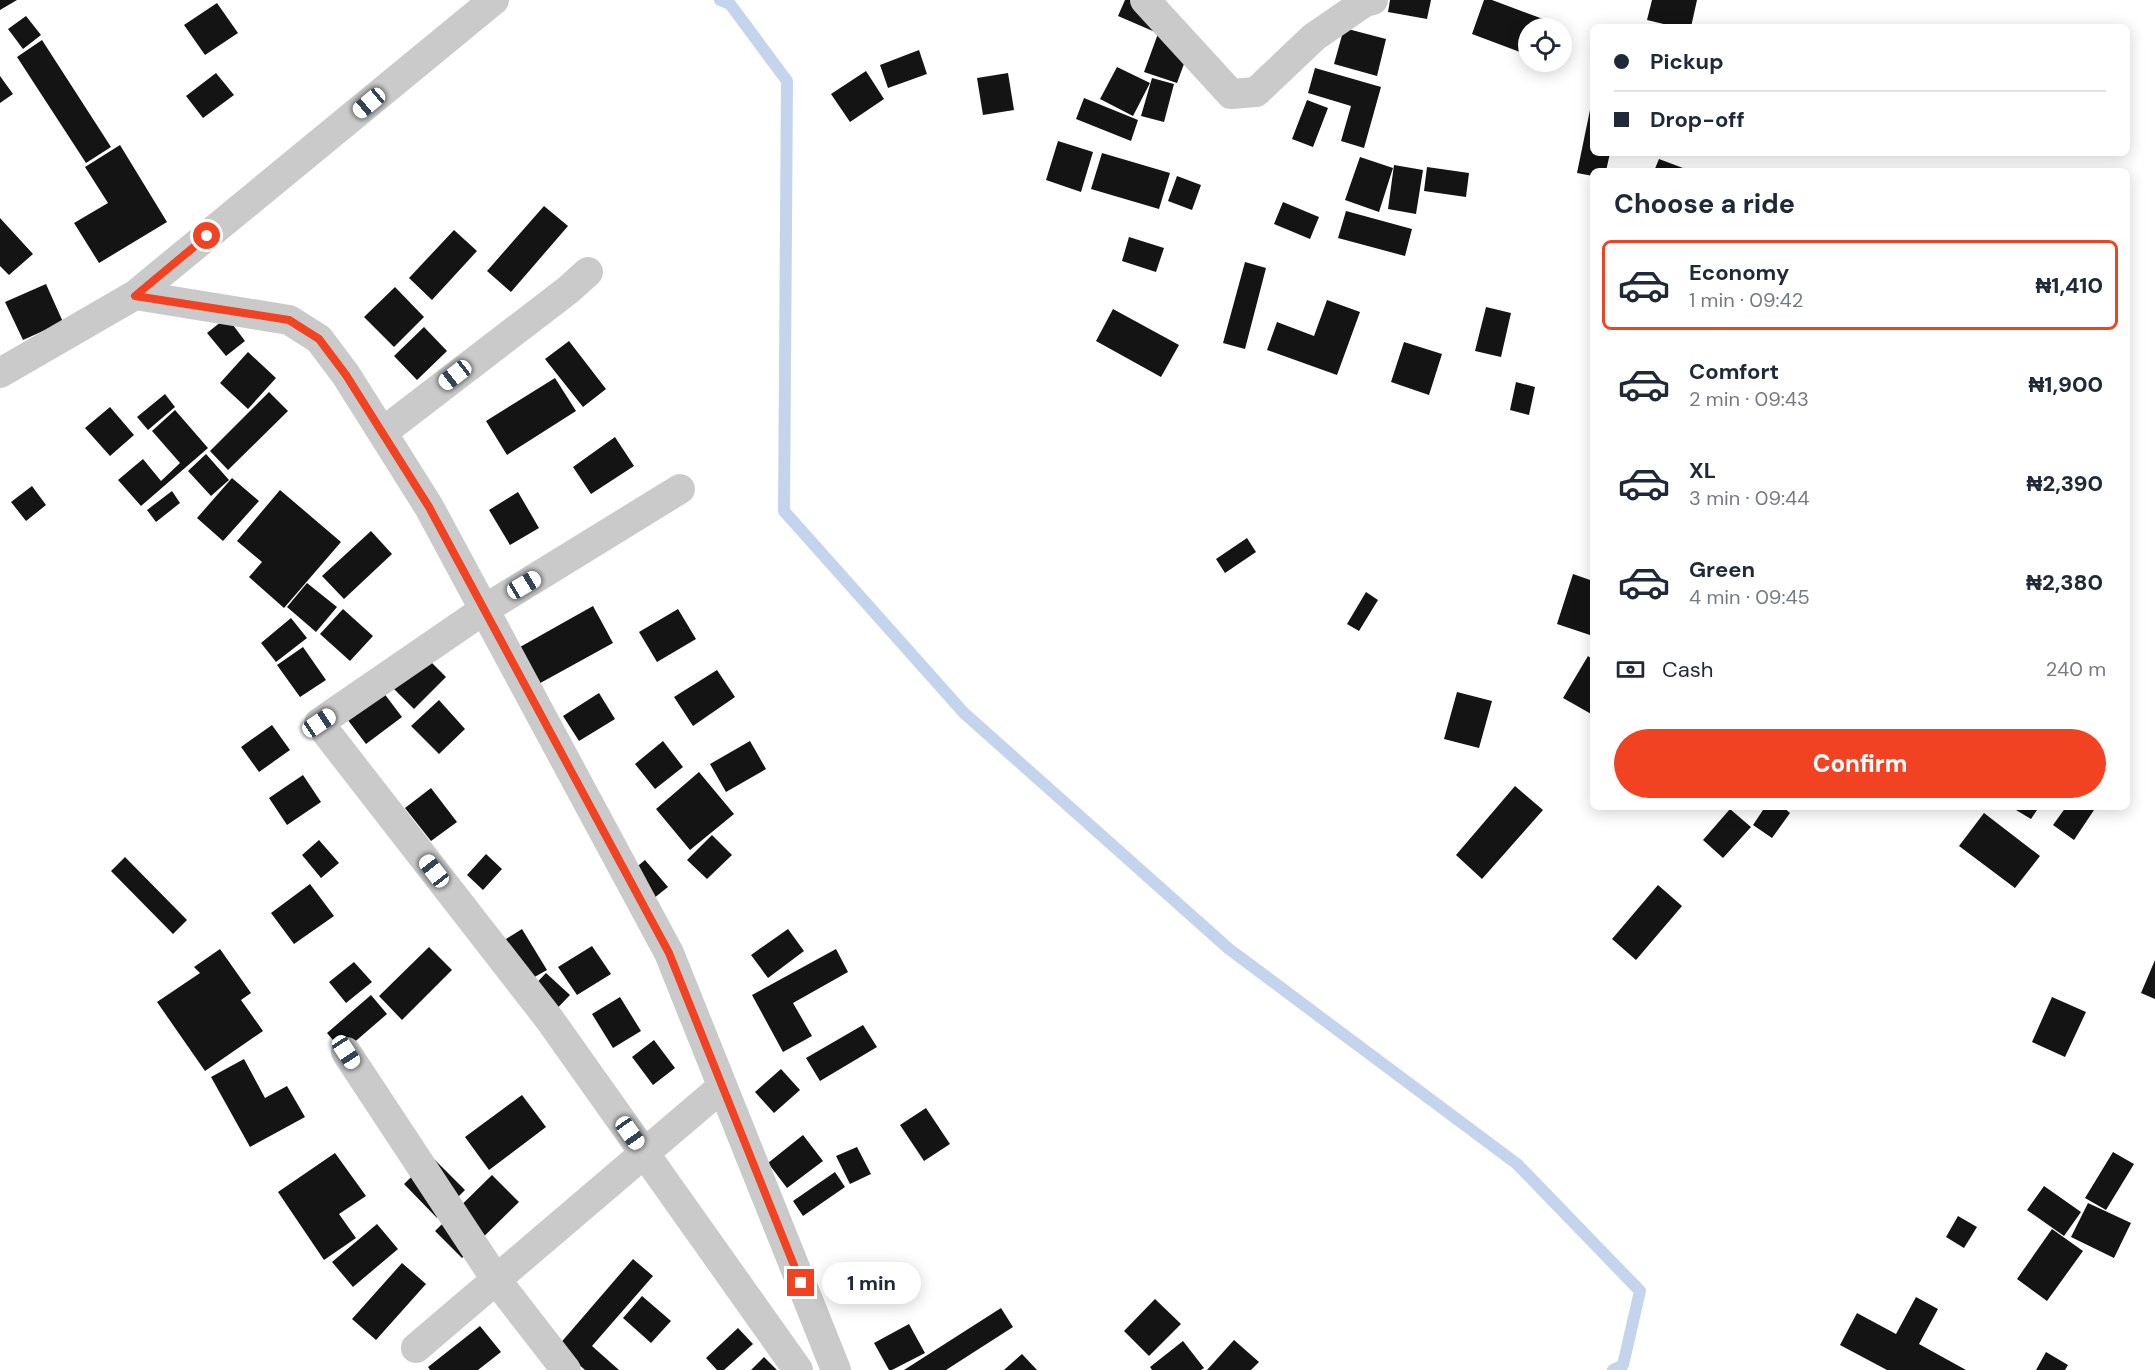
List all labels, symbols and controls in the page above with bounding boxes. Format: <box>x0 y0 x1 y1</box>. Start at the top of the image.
map controls <box>1518 18 1572 72</box>
button: locate <box>1518 18 1572 72</box>
text: Pickup <box>1650 47 1724 76</box>
car <box>349 85 389 121</box>
text: Drop-off <box>1650 105 1745 134</box>
text: Choose a ride <box>1614 186 1795 221</box>
route start <box>193 222 220 249</box>
icon: car <box>1617 258 1671 312</box>
text: Economy <box>1689 258 1789 287</box>
text: ₦1,410 <box>2035 271 2103 300</box>
text: 1 min · 09:42 <box>1689 287 1803 313</box>
car <box>435 357 475 393</box>
icon: car <box>1617 357 1671 411</box>
text: Comfort <box>1689 357 1779 386</box>
text: ₦1,900 <box>2028 370 2103 399</box>
text: 2 min · 09:43 <box>1689 386 1809 412</box>
icon: car <box>1617 456 1671 510</box>
text: XL <box>1689 456 1716 485</box>
text: ₦2,390 <box>2027 469 2103 498</box>
text: 3 min · 09:44 <box>1689 485 1809 511</box>
icon: car <box>1617 555 1671 609</box>
text: Green <box>1689 555 1755 584</box>
car <box>504 568 544 602</box>
text: ₦2,380 <box>2026 568 2103 597</box>
text: 4 min · 09:45 <box>1689 584 1810 610</box>
icon: cash <box>1614 653 1647 686</box>
text: Cash <box>1662 655 1713 684</box>
text: 240 m <box>2046 656 2106 682</box>
car <box>299 705 339 741</box>
button: Confirm <box>1614 729 2106 798</box>
car <box>416 851 452 891</box>
car <box>329 1032 363 1072</box>
car <box>612 1113 648 1153</box>
callout: 1 min <box>822 1262 921 1304</box>
route end <box>787 1269 814 1296</box>
text: 1 min <box>847 1270 896 1296</box>

